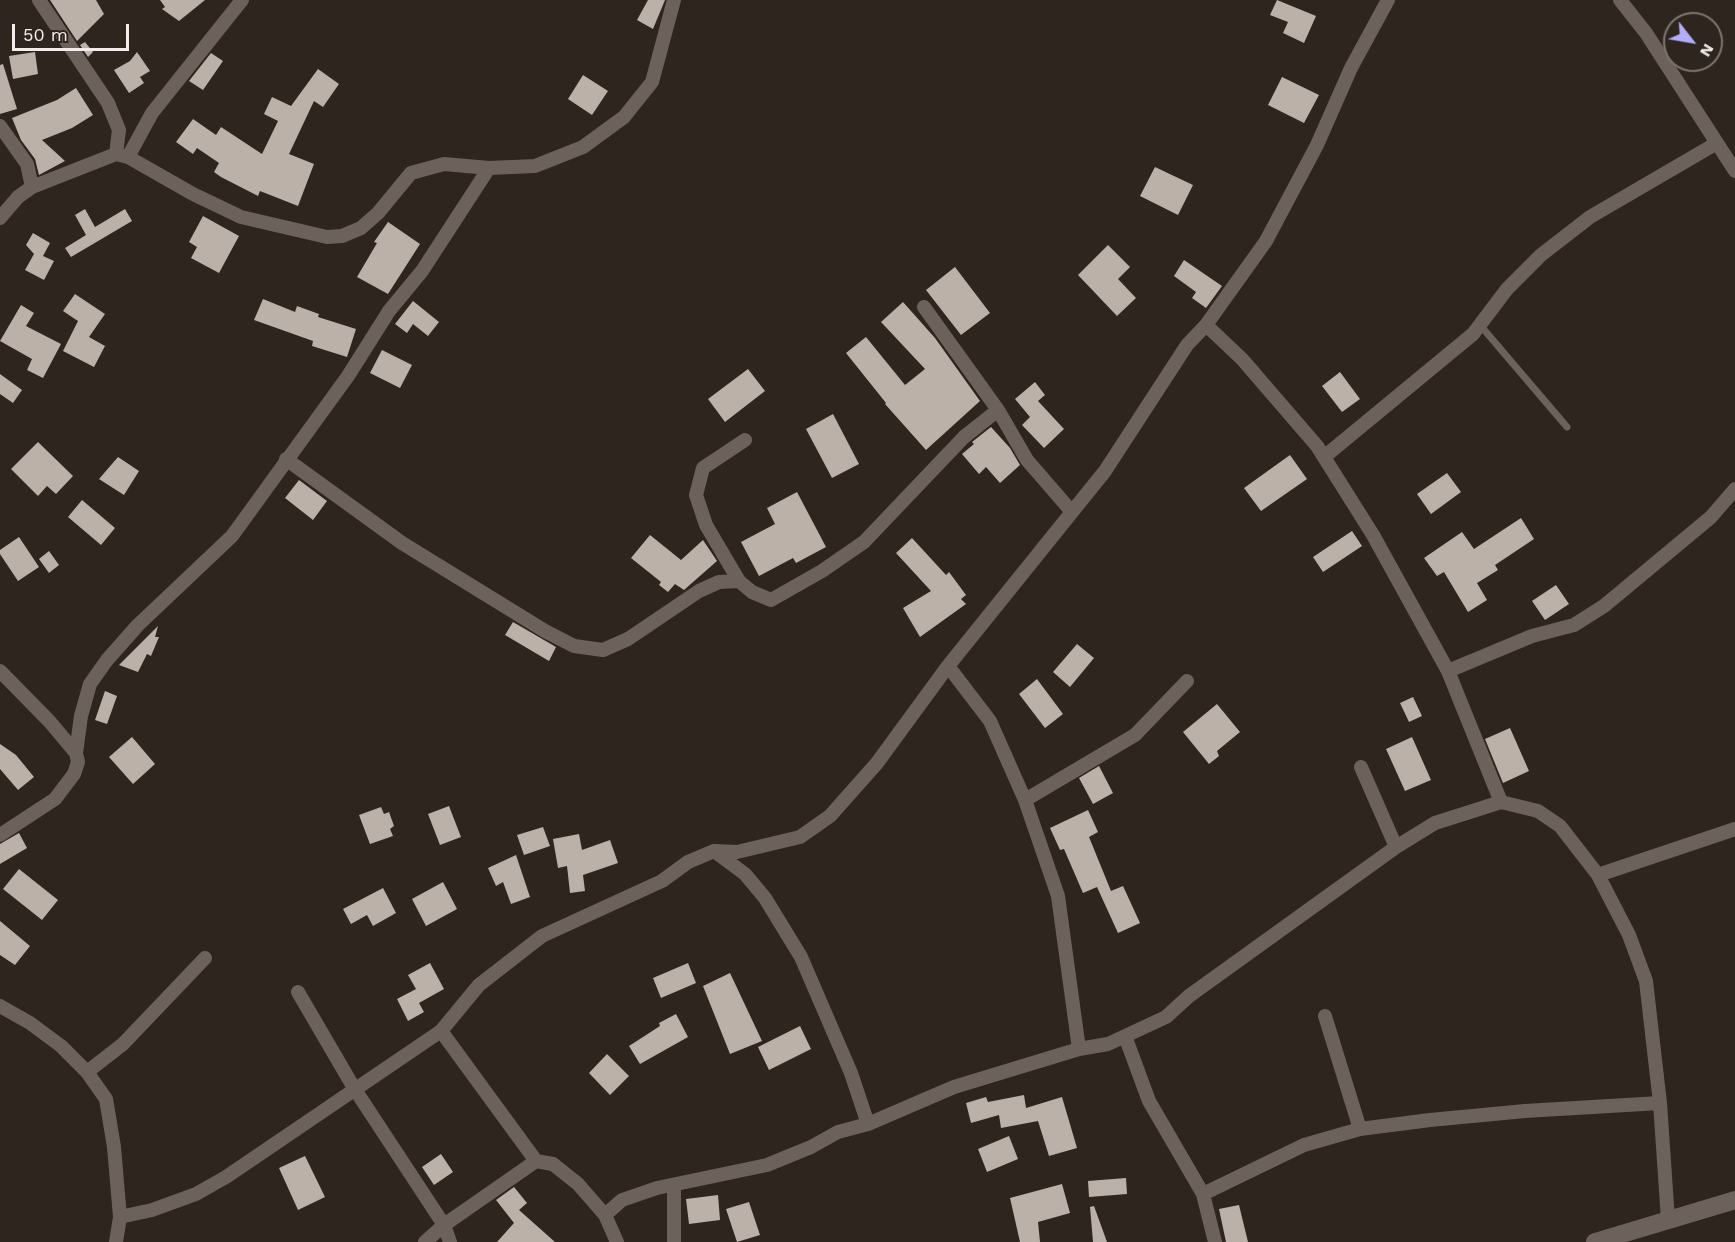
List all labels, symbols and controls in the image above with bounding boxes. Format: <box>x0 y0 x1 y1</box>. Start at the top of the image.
scale bar <box>15 12 132 50</box>
north arrow <box>1663 12 1723 72</box>
text: 50 m <box>23 24 68 45</box>
text: N <box>1696 41 1718 60</box>

